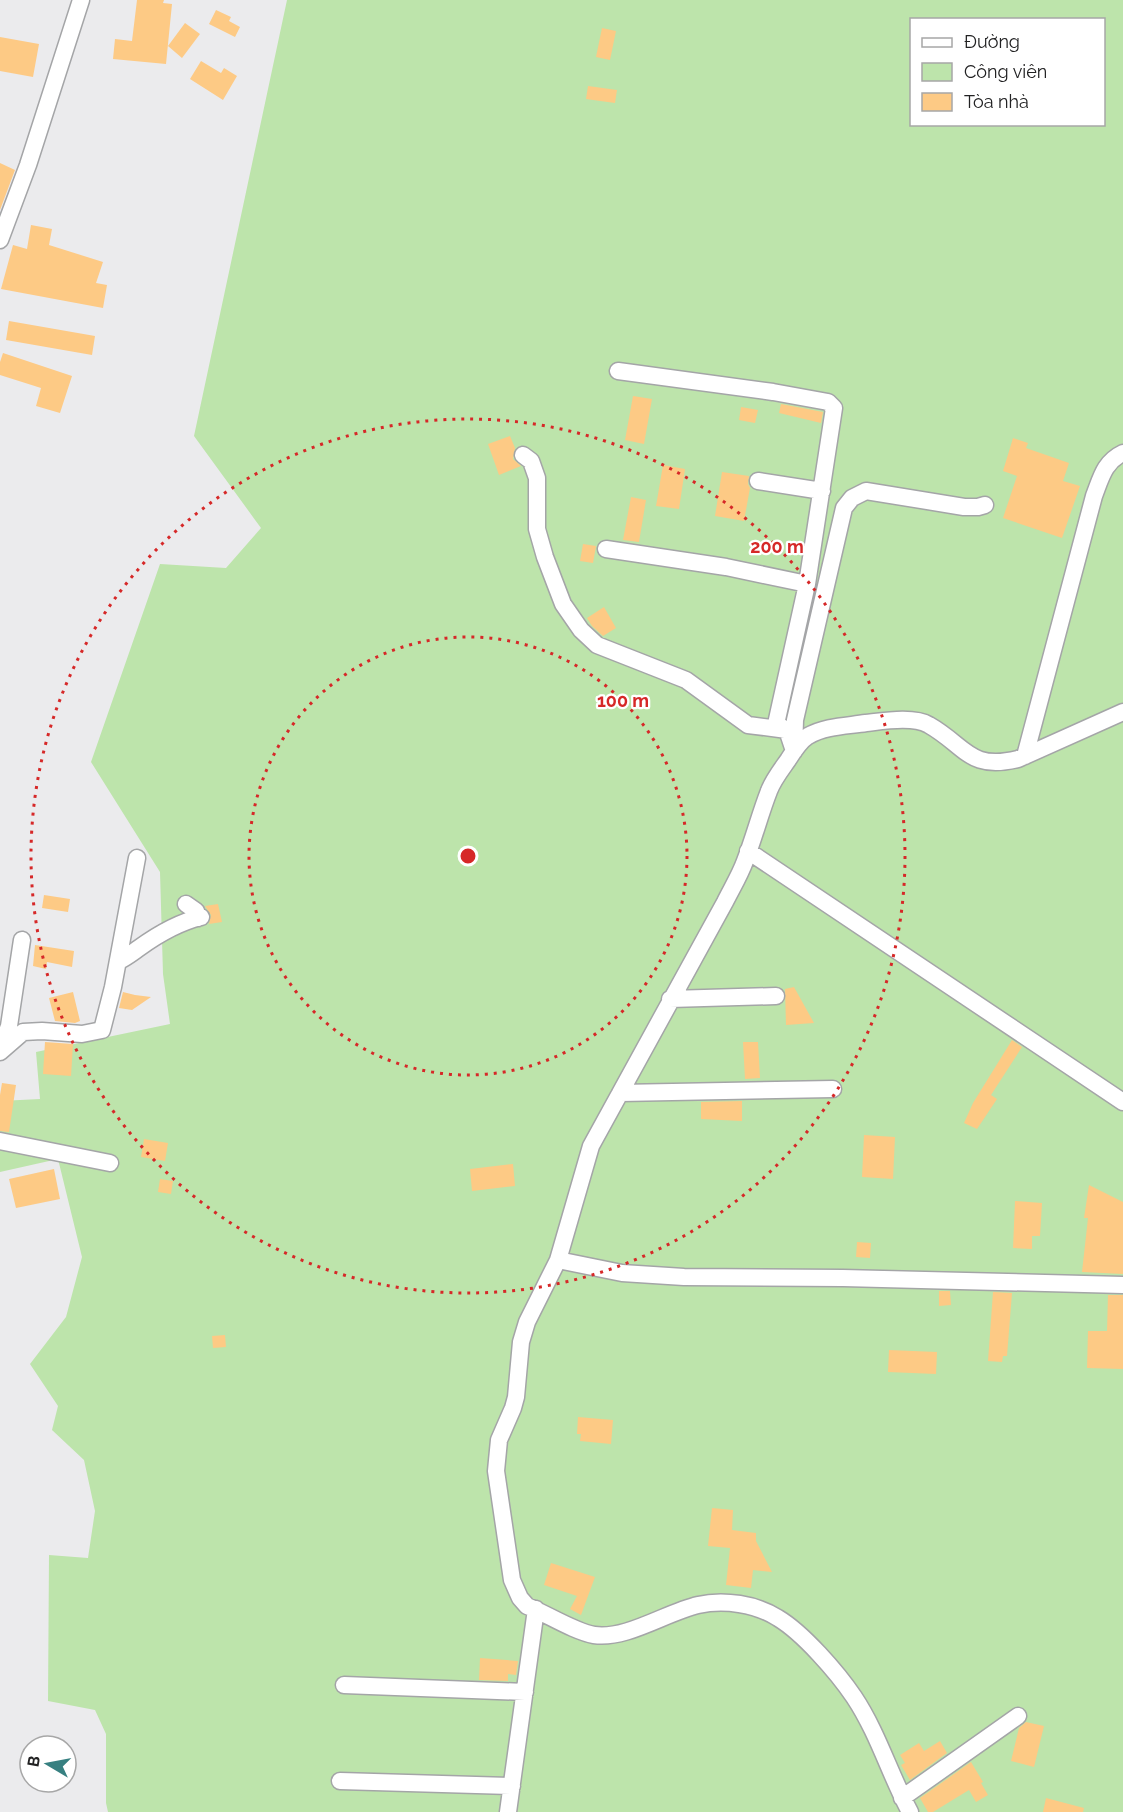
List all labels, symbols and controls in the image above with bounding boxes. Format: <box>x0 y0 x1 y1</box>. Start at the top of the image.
legend <box>910 18 1105 126</box>
text: Đường <box>964 31 1020 52</box>
text: Công viên <box>964 61 1047 82</box>
text: Tòa nhà <box>964 91 1029 112</box>
text: 200 m <box>750 536 804 557</box>
text: 100 m <box>597 690 649 711</box>
centre of rings <box>458 846 478 866</box>
north arrow <box>18 1734 78 1794</box>
text: B <box>23 1754 44 1768</box>

